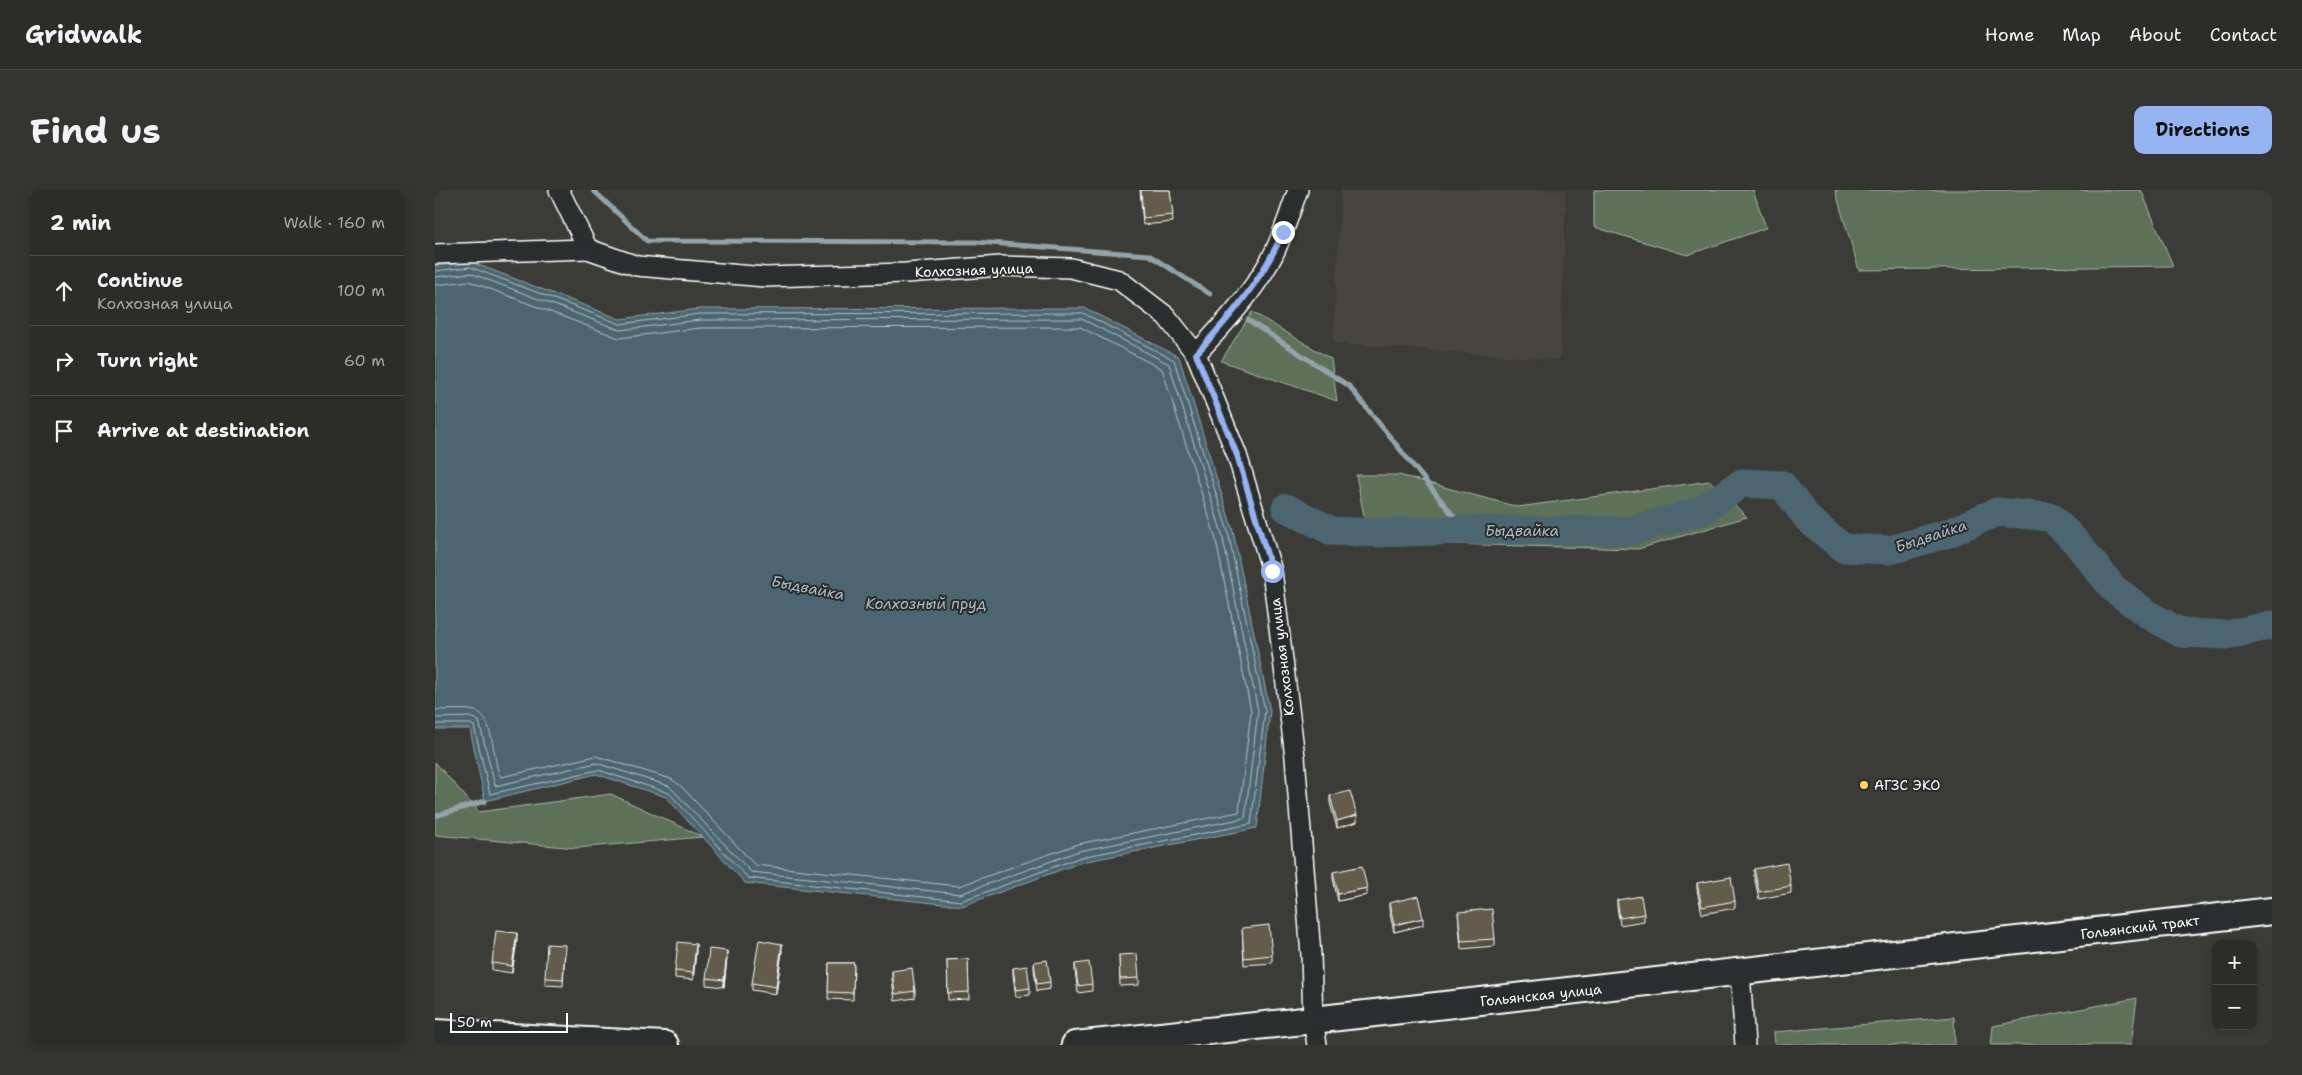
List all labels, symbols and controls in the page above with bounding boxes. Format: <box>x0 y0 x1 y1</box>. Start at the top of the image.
text: Gridwalk <box>25 19 142 51</box>
text: Home <box>1985 23 2034 47</box>
text: Map <box>2062 23 2101 47</box>
text: About <box>2129 23 2182 47</box>
text: Contact <box>2210 23 2277 47</box>
button: Directions <box>2134 106 2272 154</box>
text: Find us <box>30 107 161 154</box>
text: 2 min <box>50 209 111 237</box>
text: Walk · 160 m <box>284 212 385 233</box>
route end <box>1272 221 1295 244</box>
street label: Колхозная улица <box>914 259 1034 281</box>
text: Continue <box>97 268 183 293</box>
icon: ahead <box>50 277 78 305</box>
text: 100 m <box>337 280 385 301</box>
text: Колхозная улица <box>97 293 233 314</box>
icon: right <box>50 347 78 375</box>
text: Turn right <box>97 348 198 373</box>
text: 60 m <box>344 350 385 371</box>
icon: arrive <box>50 417 78 445</box>
text: Arrive at destination <box>97 418 309 443</box>
water label: Быдвайка <box>1893 515 1969 557</box>
water label: Быдвайка <box>1485 521 1559 541</box>
route start <box>1261 560 1284 583</box>
water label: Быдвайка <box>770 571 846 605</box>
water label: Колхозный пруд <box>865 594 987 614</box>
street label: Колхозная улица <box>1266 597 1298 717</box>
place label: АГЗС ЭКО <box>1874 776 1940 794</box>
marker: АГЗС ЭКО <box>1858 779 1870 791</box>
street label: Гольянский тракт <box>2079 911 2201 943</box>
map controls <box>2212 940 2257 1030</box>
button: + <box>2212 940 2257 985</box>
street label: Гольянская улица <box>1479 980 1603 1010</box>
button: − <box>2212 985 2257 1030</box>
scale bar <box>450 1010 567 1033</box>
text: 50 m <box>457 1013 492 1031</box>

